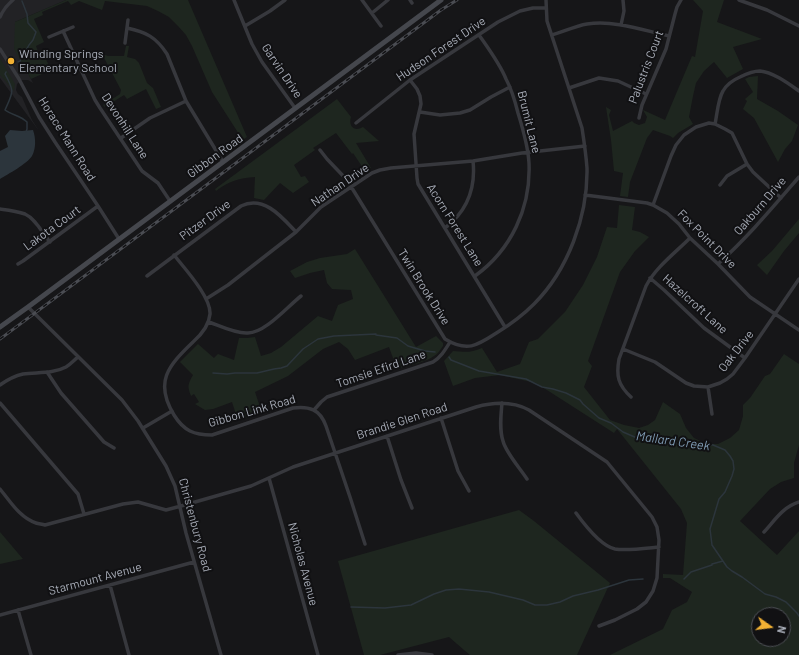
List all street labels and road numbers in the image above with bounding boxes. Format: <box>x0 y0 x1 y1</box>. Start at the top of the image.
street label: Hudson Forest Drive <box>394 14 488 84</box>
street label: Palustris Court <box>625 28 667 106</box>
street label: Garvin Drive <box>259 41 305 101</box>
street label: Brumit Lane <box>514 89 544 155</box>
street label: Devonhill Lane <box>98 90 152 162</box>
street label: Horace Mann Road <box>35 94 99 184</box>
street label: Gibbon Road <box>184 131 246 181</box>
street label: Nathan Drive <box>308 160 372 210</box>
street label: Oakburn Drive <box>731 174 789 238</box>
street label: Acorn Forest Lane <box>424 181 486 269</box>
street label: Pitzer Drive <box>177 197 233 243</box>
street label: Lakota Court <box>21 202 83 254</box>
street label: Fox Point Drive <box>675 207 739 271</box>
street label: Twin Brook Drive <box>395 246 453 328</box>
street label: Hazelcroft Lane <box>660 271 730 337</box>
street label: Oak Drive <box>715 327 757 375</box>
street label: Tomsie Efird Lane <box>334 347 428 391</box>
street label: Gibbon Link Road <box>207 392 297 430</box>
street label: Brandie Glen Road <box>355 400 449 442</box>
street label: Christenbury Road <box>176 477 214 573</box>
street label: Nicholas Avenue <box>285 521 321 607</box>
street label: Starmount Avenue <box>47 560 143 598</box>

